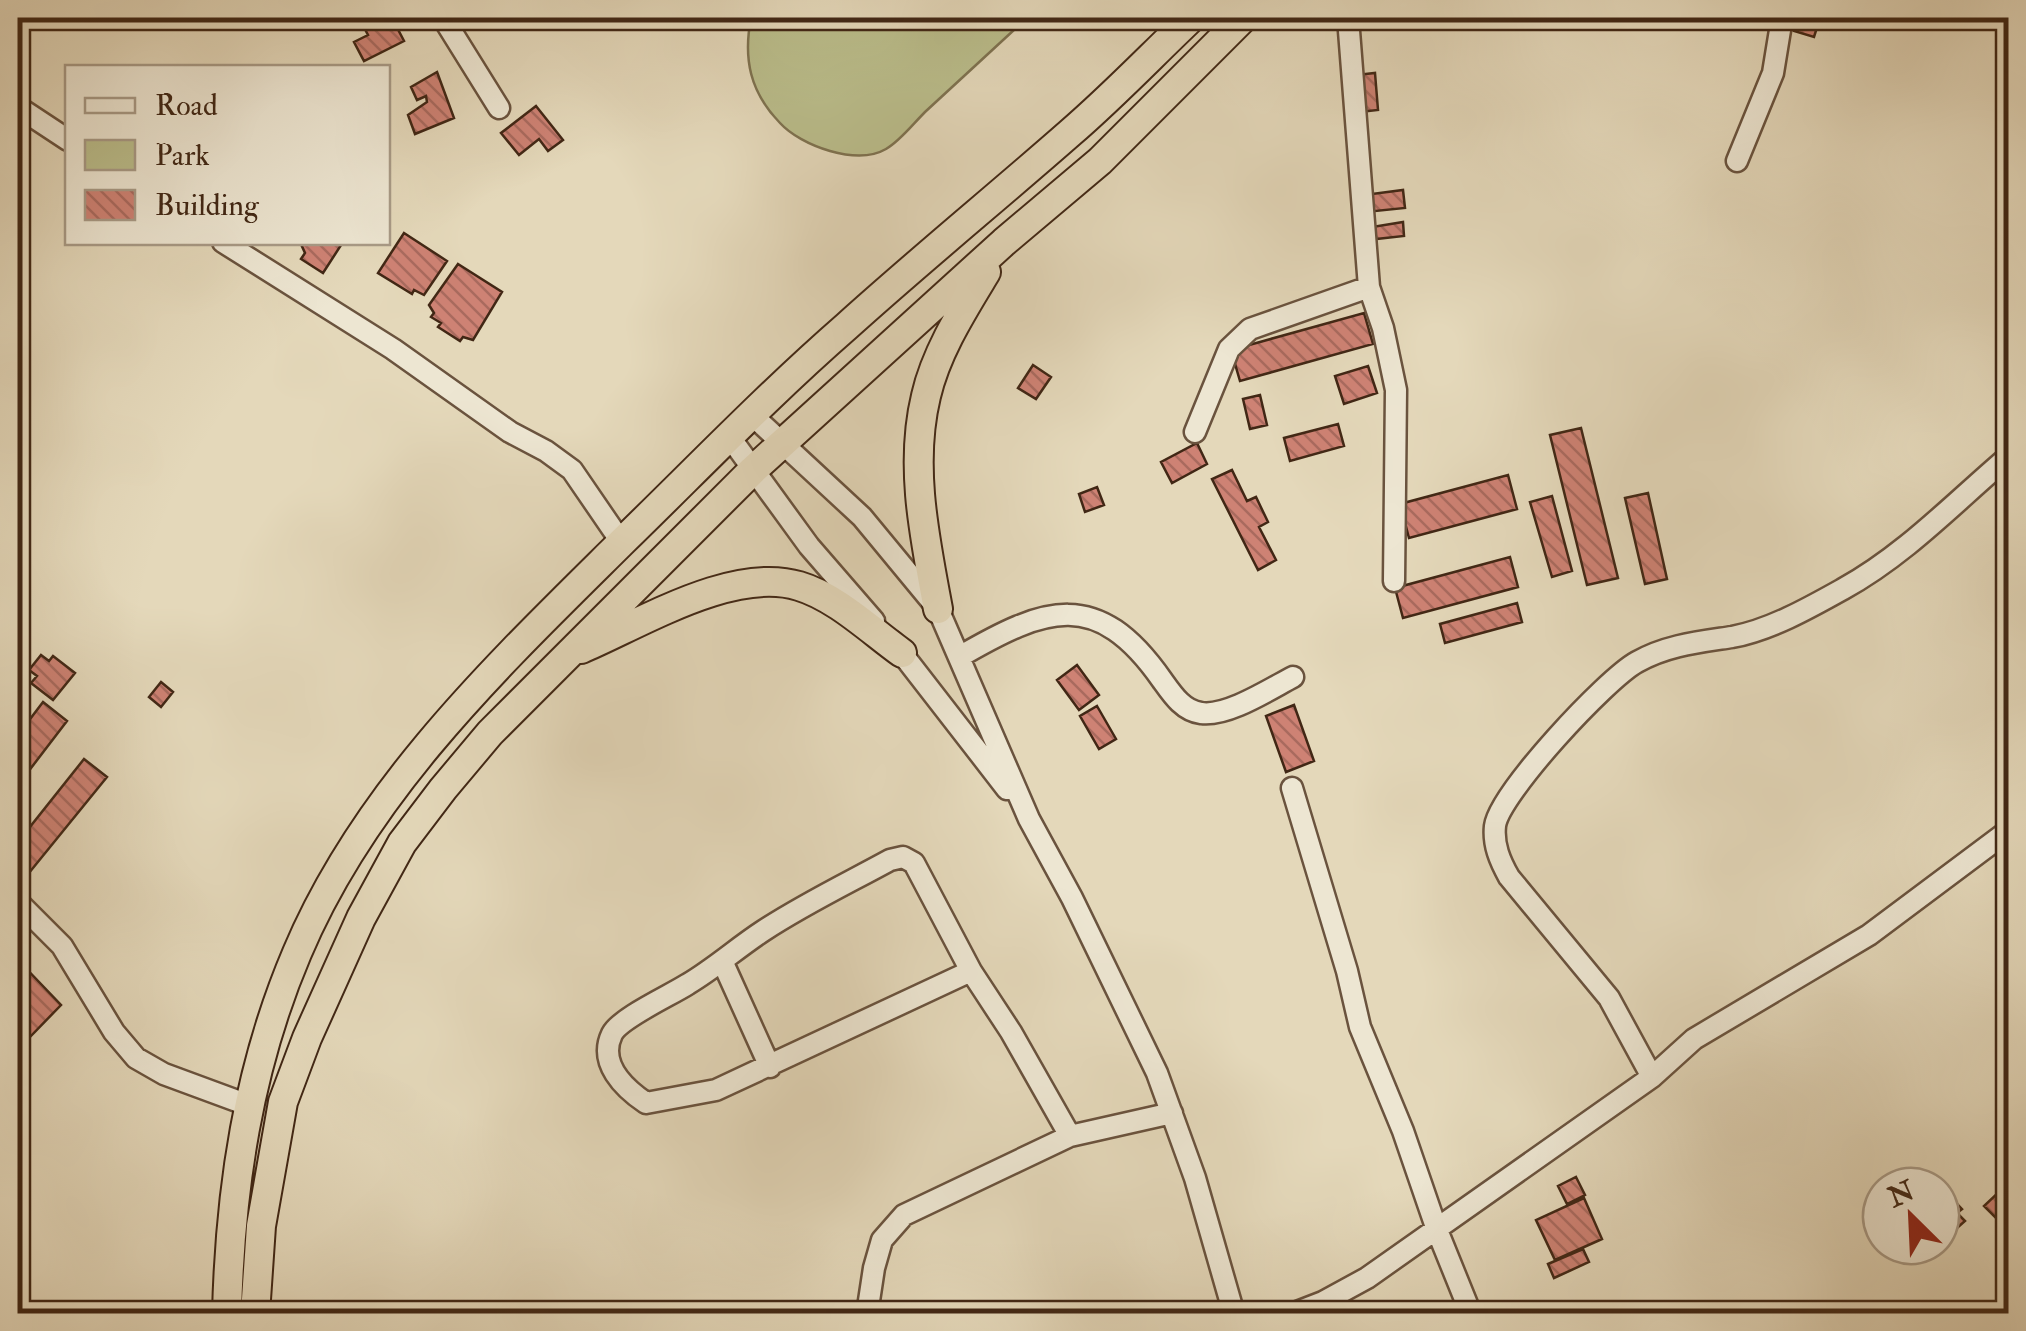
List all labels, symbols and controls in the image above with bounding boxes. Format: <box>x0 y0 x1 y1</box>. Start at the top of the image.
legend <box>65 65 390 245</box>
text: Road <box>155 87 218 124</box>
text: Park <box>155 137 210 174</box>
text: Building <box>155 187 260 224</box>
north arrow <box>1861 1166 1961 1266</box>
text: N <box>1882 1173 1921 1216</box>

